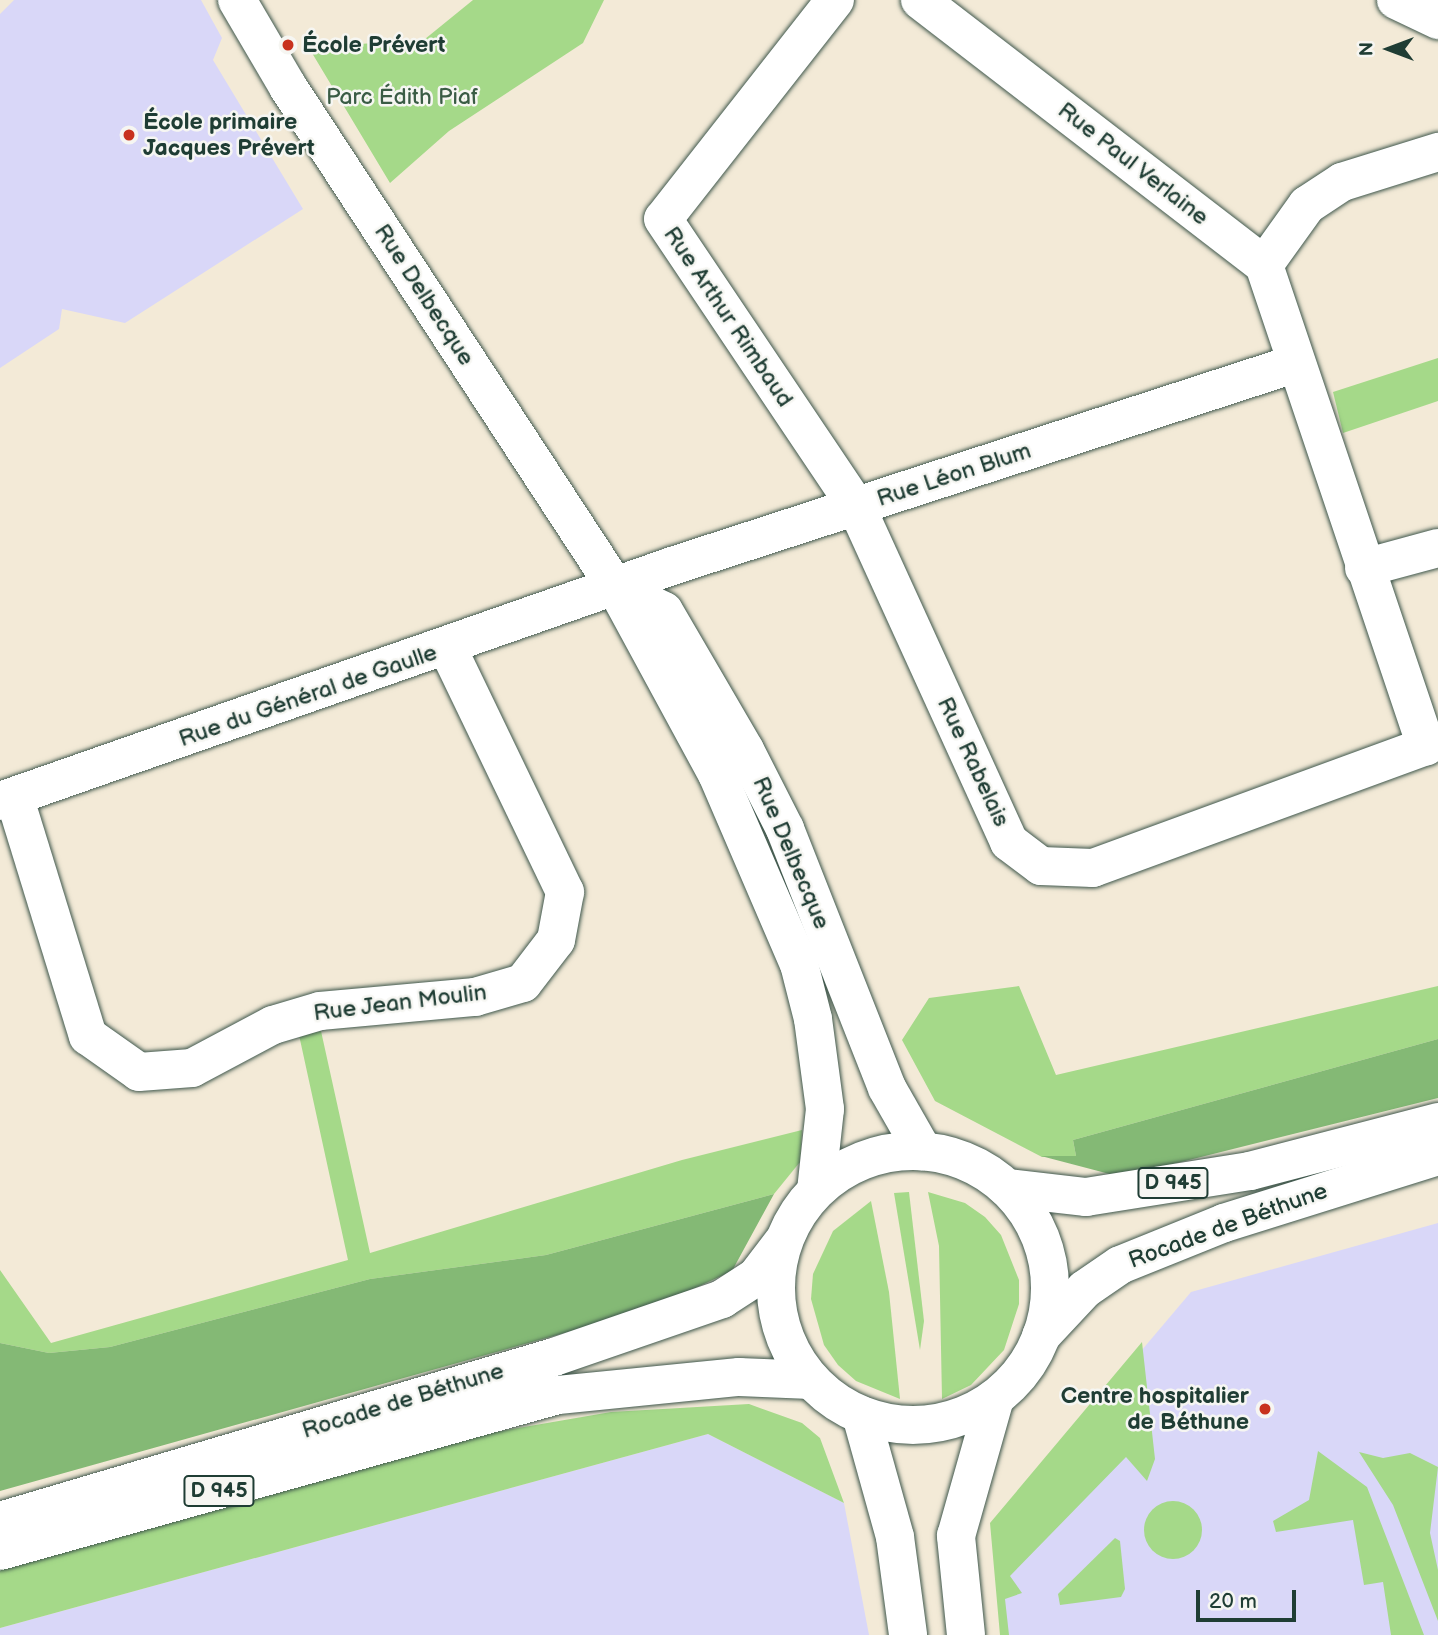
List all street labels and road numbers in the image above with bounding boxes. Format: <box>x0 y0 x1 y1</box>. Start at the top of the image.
street label: Rue Paul Verlaine <box>1052 96 1214 232</box>
street label: Rue Delbecque <box>368 219 480 371</box>
street label: Rue Arthur Rimbaud <box>657 222 799 412</box>
street label: Rue Léon Blum <box>873 437 1035 513</box>
street label: Rue du Général de Gaulle <box>175 639 441 753</box>
street label: Rue Rabelais <box>931 693 1015 831</box>
street label: Rue Delbecque <box>746 773 836 933</box>
street label: Rue Jean Moulin <box>311 979 489 1027</box>
road number: D 945 <box>1136 1166 1210 1200</box>
street label: Rocade de Béthune <box>1125 1177 1331 1275</box>
street label: Rocade de Béthune <box>299 1357 507 1445</box>
road number: D 945 <box>182 1474 256 1508</box>

